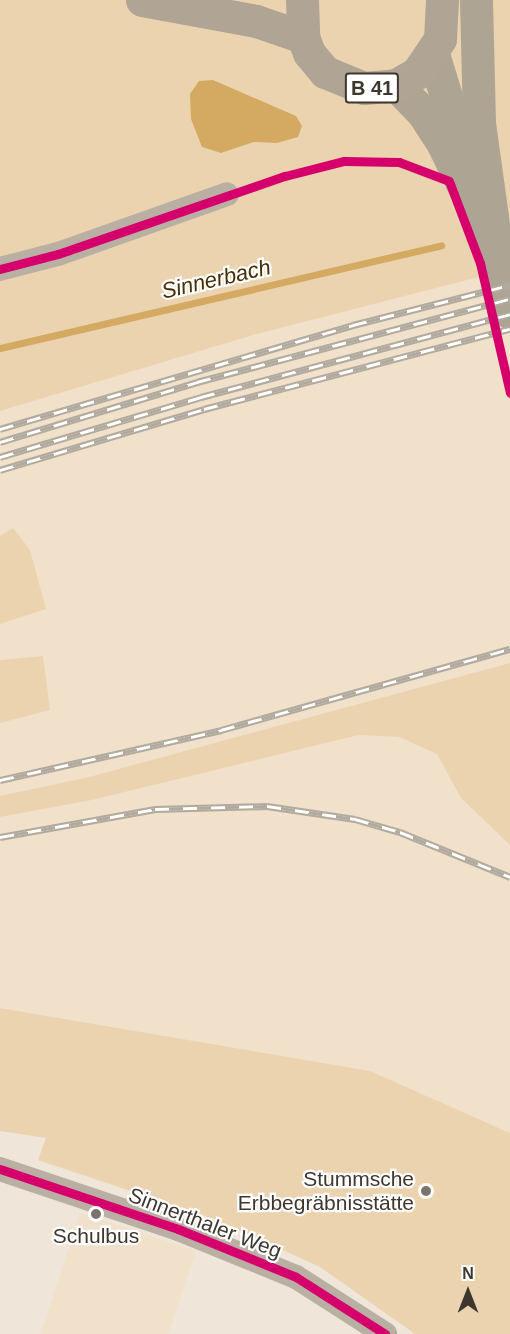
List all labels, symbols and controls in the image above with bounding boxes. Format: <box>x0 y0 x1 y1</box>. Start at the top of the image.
road number: B 41 <box>344 71 400 105</box>
water label: Sinnerbach <box>159 254 273 304</box>
place label: Stummsche Erbbegräbnisstätte <box>238 1166 414 1216</box>
street label: Sinnerthaler Weg <box>125 1182 285 1264</box>
marker: Stummsche Erbbegräbnisstätte <box>419 1184 433 1198</box>
marker: Schulbus <box>89 1207 103 1221</box>
place label: Schulbus <box>53 1223 139 1249</box>
north arrow <box>438 1262 498 1322</box>
text: N <box>462 1265 474 1282</box>

